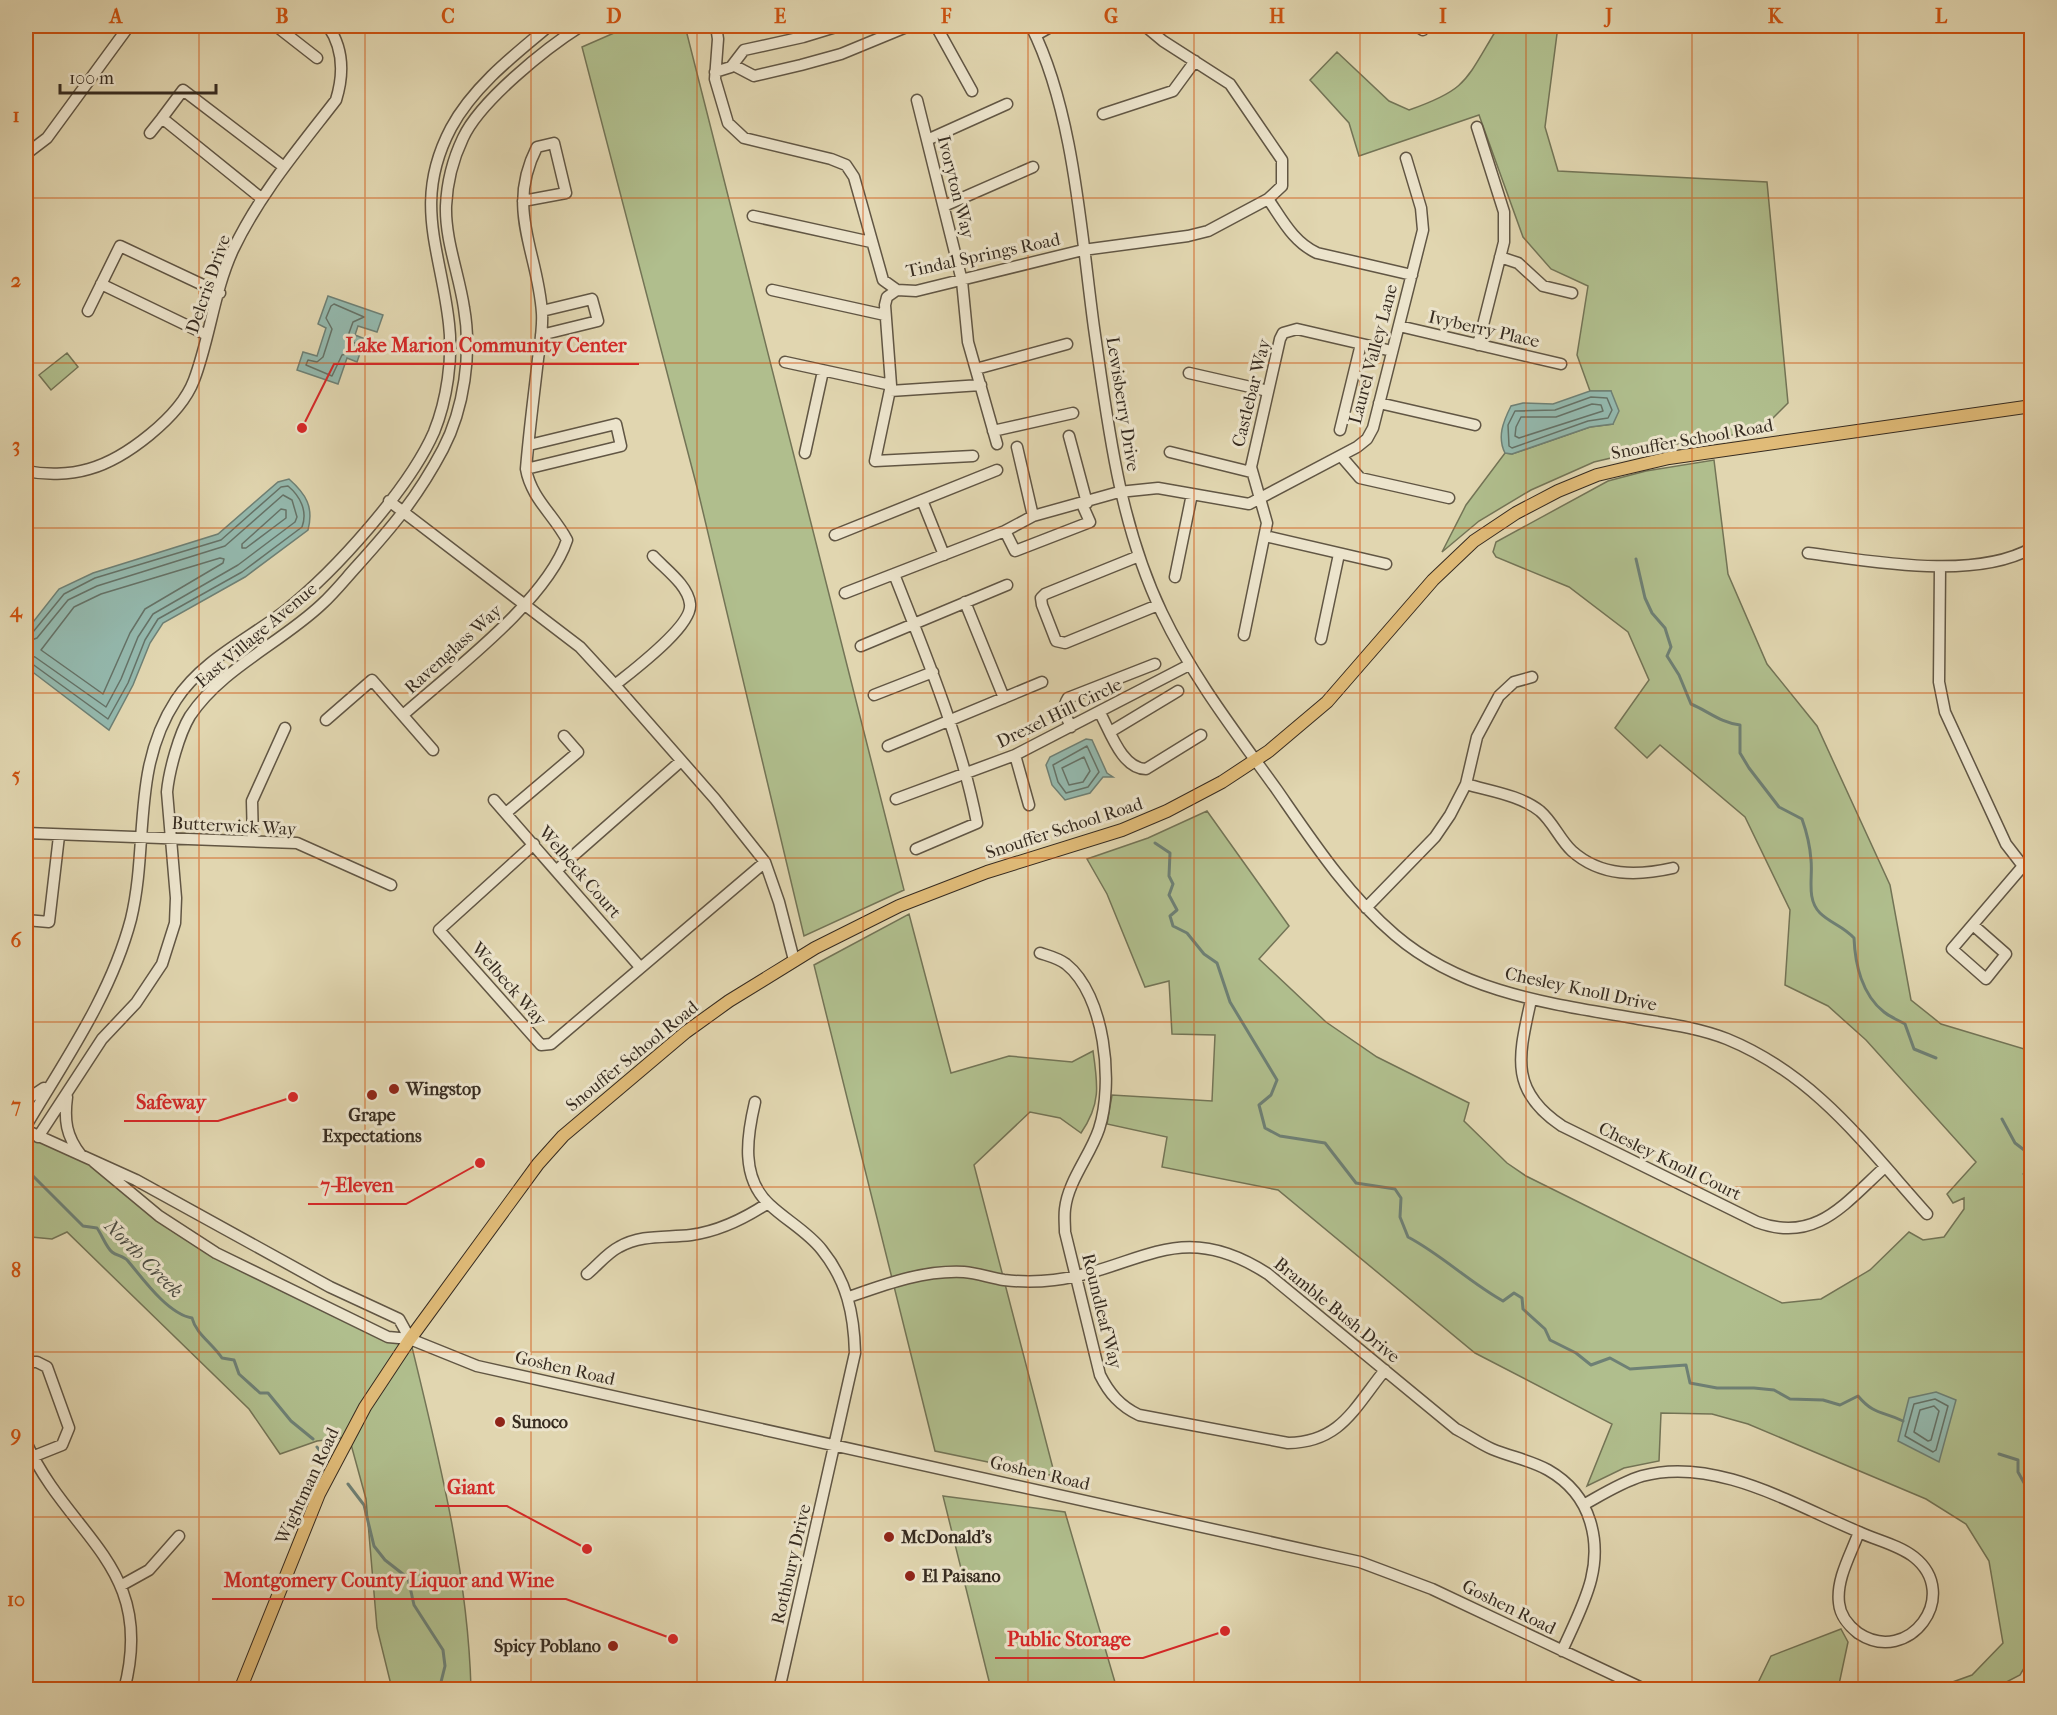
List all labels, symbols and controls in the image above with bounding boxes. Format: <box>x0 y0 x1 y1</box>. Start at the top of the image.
text: A <box>108 5 124 28</box>
text: B <box>275 5 289 28</box>
text: C <box>441 5 455 28</box>
text: D <box>606 5 622 28</box>
text: E <box>774 5 786 28</box>
text: F <box>940 5 952 28</box>
text: G <box>1104 5 1118 28</box>
text: H <box>1269 5 1285 28</box>
text: I <box>1439 5 1447 28</box>
text: J <box>1603 5 1613 28</box>
text: K <box>1768 5 1784 28</box>
text: L <box>1935 5 1948 28</box>
scale bar <box>60 57 216 95</box>
text: 100 m <box>69 68 114 89</box>
text: 1 <box>12 104 20 127</box>
street label: Ivoryton Way <box>933 133 979 242</box>
street label: Tindal Springs Road <box>904 229 1062 282</box>
street label: Delcris Drive <box>182 232 235 336</box>
text: 2 <box>11 269 21 292</box>
street label: Laurel Valley Lane <box>1345 282 1402 426</box>
street label: Ivyberry Place <box>1426 307 1542 352</box>
callout: Lake Marion Community Center <box>334 326 639 364</box>
text: Lake Marion Community Center <box>346 334 627 357</box>
street label: Lewisberry Drive <box>1101 335 1144 473</box>
street label: Castlebar Way <box>1228 336 1275 449</box>
street label: Snouffer School Road <box>1610 415 1775 464</box>
text: 3 <box>12 434 20 457</box>
street label: East Village Avenue <box>191 578 321 692</box>
text: 4 <box>9 599 23 623</box>
street label: Ravenglass Way <box>400 599 507 698</box>
street label: Drexel Hill Circle <box>993 674 1125 753</box>
text: 5 <box>12 764 21 787</box>
street label: Snouffer School Road <box>983 793 1146 864</box>
street label: Butterwick Way <box>171 813 298 840</box>
street label: Welbeck Court <box>533 821 626 923</box>
text: 6 <box>11 929 23 952</box>
street label: Welbeck Way <box>466 938 551 1031</box>
street label: Chesley Knoll Drive <box>1503 963 1659 1016</box>
street label: Snouffer School Road <box>562 997 703 1116</box>
place label: Wingstop <box>405 1079 481 1100</box>
marker: Wingstop <box>387 1082 401 1096</box>
callout: Safeway <box>124 1083 218 1121</box>
marker: Grape Expectations <box>365 1088 379 1102</box>
text: Safeway <box>136 1091 207 1114</box>
text: 7 <box>10 1094 21 1117</box>
place label: Grape Expectations <box>322 1105 422 1147</box>
street label: Chesley Knoll Court <box>1595 1118 1745 1205</box>
callout: 7-Eleven <box>308 1166 406 1204</box>
text: 7-Eleven <box>319 1174 394 1197</box>
water label: North Creek <box>99 1214 188 1302</box>
street label: Roundleaf Way <box>1077 1251 1126 1372</box>
street label: Bramble Bush Drive <box>1270 1253 1404 1368</box>
text: 8 <box>11 1259 21 1282</box>
street label: Goshen Road <box>513 1347 617 1390</box>
place label: Sunoco <box>512 1412 568 1433</box>
marker: Sunoco <box>493 1415 507 1429</box>
text: 9 <box>10 1423 21 1446</box>
street label: Wightman Road <box>271 1424 344 1549</box>
street label: Goshen Road <box>988 1452 1092 1495</box>
callout: Giant <box>435 1468 507 1506</box>
text: Giant <box>447 1476 496 1499</box>
street label: Rothbury Drive <box>767 1502 816 1626</box>
place label: McDonald's <box>900 1527 992 1548</box>
marker: McDonald's <box>882 1530 896 1544</box>
callout: Montgomery County Liquor and Wine <box>212 1561 566 1599</box>
place label: El Paisano <box>922 1566 1001 1587</box>
text: Montgomery County Liquor and Wine <box>223 1569 554 1592</box>
marker: El Paisano <box>903 1569 917 1583</box>
street label: Goshen Road <box>1458 1576 1559 1639</box>
text: 10 <box>7 1588 25 1611</box>
callout: Public Storage <box>995 1620 1143 1658</box>
text: Public Storage <box>1007 1628 1131 1651</box>
place label: Spicy Poblano <box>494 1636 601 1657</box>
marker: Spicy Poblano <box>606 1639 620 1653</box>

